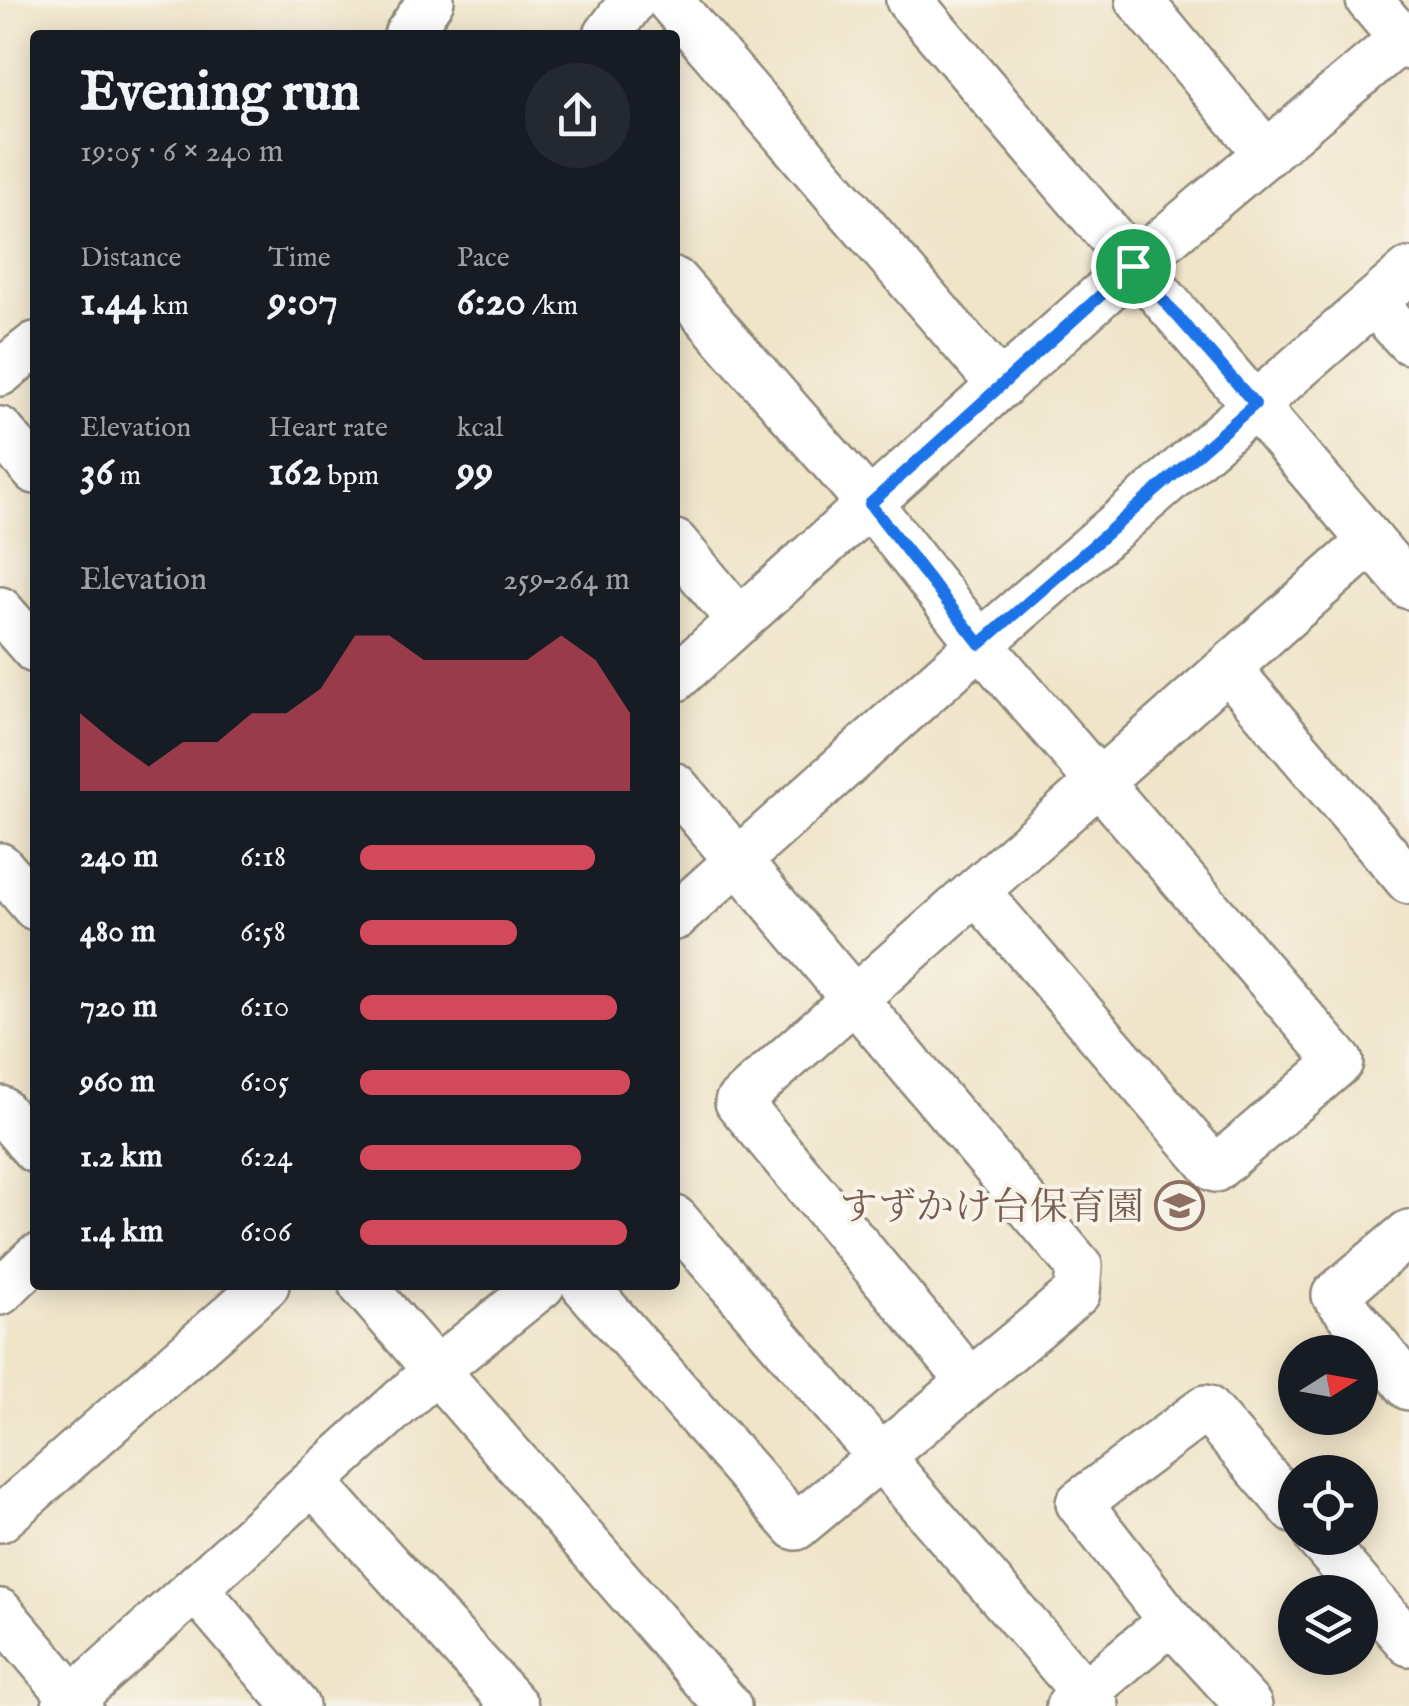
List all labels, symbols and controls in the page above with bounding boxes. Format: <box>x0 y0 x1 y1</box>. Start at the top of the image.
text: Evening run <box>80 59 360 129</box>
button: share <box>525 63 630 168</box>
text: 19:05 · 6 × 240 m <box>80 132 284 173</box>
pin <box>1091 224 1176 309</box>
icon: arrive <box>1106 239 1161 294</box>
text: Distance <box>80 241 181 276</box>
text: Time <box>268 241 331 276</box>
text: Pace <box>457 241 510 276</box>
text: 1.44 <box>80 276 146 329</box>
text: 9:07 <box>268 276 338 329</box>
text: 6:20 <box>457 276 526 329</box>
text: km <box>146 289 189 324</box>
text: /km <box>526 289 578 324</box>
text: Elevation <box>80 411 191 446</box>
text: Heart rate <box>268 411 388 446</box>
text: kcal <box>457 411 503 446</box>
text: 36 <box>80 446 113 499</box>
text: 162 <box>268 446 321 499</box>
text: 99 <box>457 446 493 499</box>
text: m <box>113 459 141 494</box>
text: bpm <box>321 459 379 494</box>
text: Elevation <box>80 560 207 601</box>
text: 259–264 m <box>503 560 630 601</box>
text: 240 m <box>80 837 158 878</box>
text: 6:18 <box>240 837 286 878</box>
text: 480 m <box>80 912 156 953</box>
text: 6:58 <box>240 912 286 953</box>
text: 720 m <box>80 987 157 1028</box>
text: 6:10 <box>240 987 289 1028</box>
text: 960 m <box>80 1062 155 1103</box>
text: 6:05 <box>240 1062 289 1103</box>
text: 1.2 km <box>80 1137 163 1178</box>
text: 6:24 <box>240 1137 293 1178</box>
school or university icon: すずかけ台保育園 <box>1153 1180 1205 1232</box>
place label: すずかけ台保育園 <box>840 1185 1144 1233</box>
text: 1.4 km <box>80 1212 164 1253</box>
text: 6:06 <box>240 1212 291 1253</box>
north arrow <box>1278 1335 1378 1435</box>
map controls <box>1278 1335 1378 1675</box>
button: locate <box>1278 1455 1378 1555</box>
button: layers <box>1278 1575 1378 1675</box>

